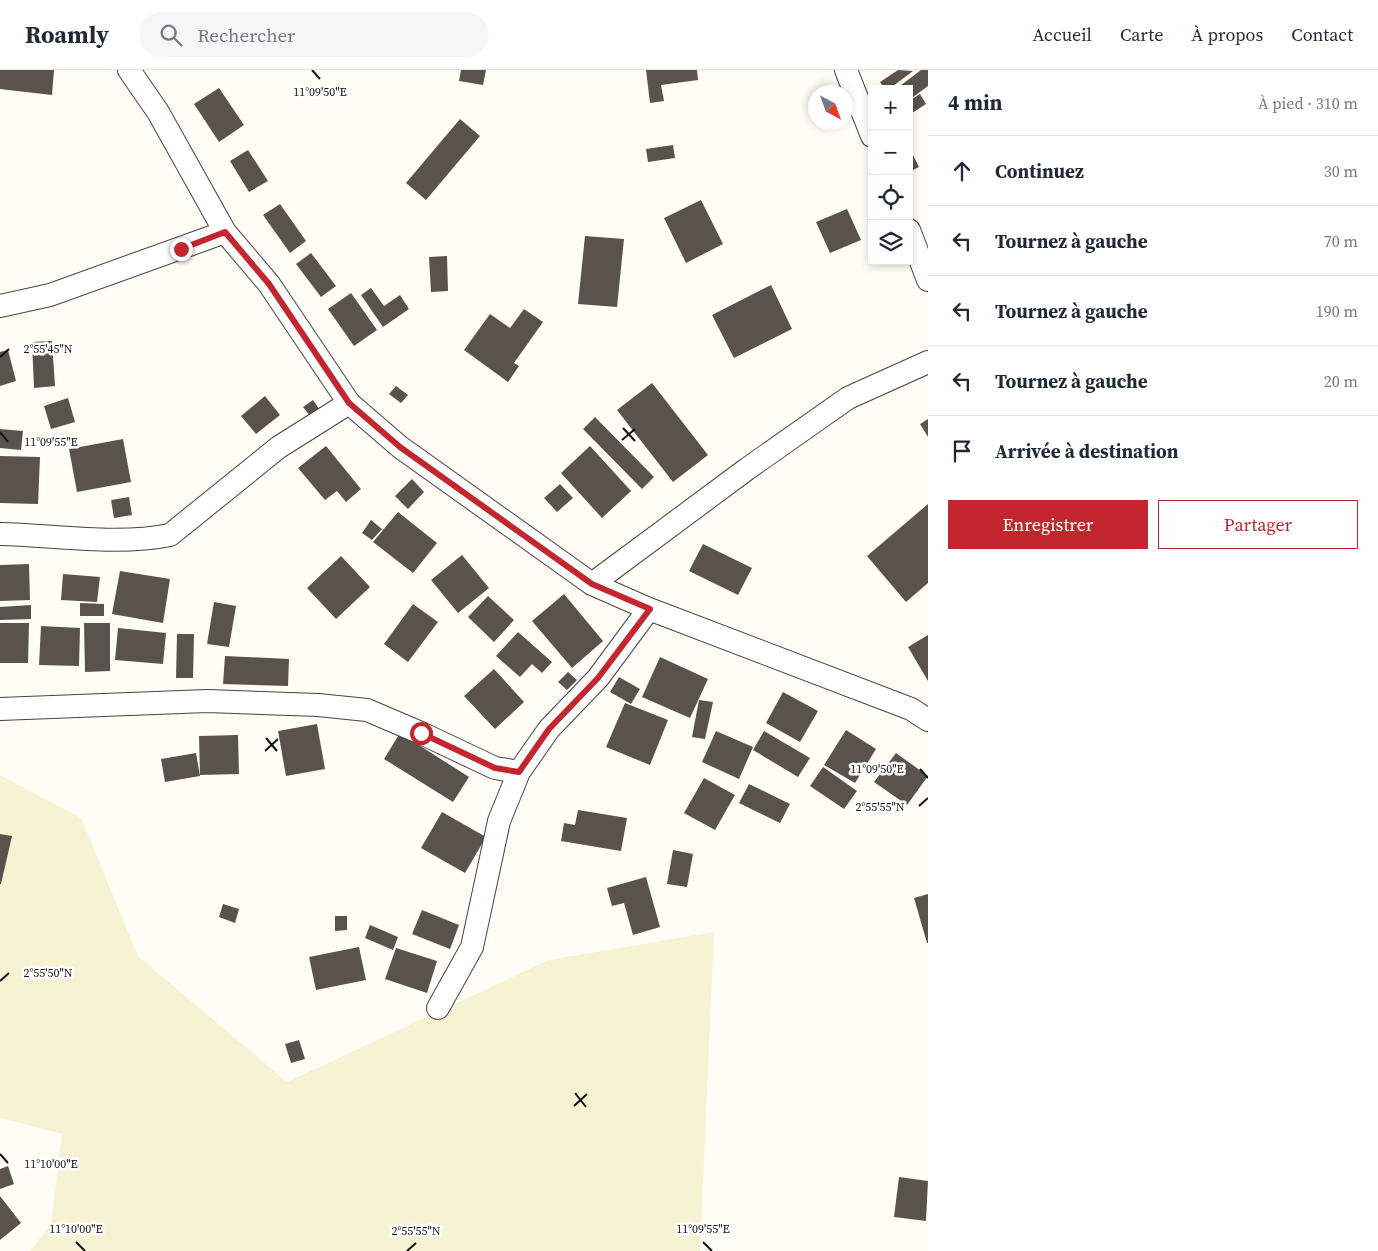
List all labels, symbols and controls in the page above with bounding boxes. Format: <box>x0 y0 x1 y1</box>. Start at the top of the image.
search box <box>139 12 489 57</box>
text: Roamly <box>25 18 109 51</box>
icon: search <box>157 21 185 49</box>
text: Rechercher <box>197 22 295 48</box>
text: Accueil <box>1033 22 1092 47</box>
text: Carte <box>1120 22 1163 47</box>
text: À propos <box>1191 22 1263 47</box>
text: Contact <box>1291 22 1353 47</box>
text: 11°09'50"E <box>293 84 347 100</box>
north arrow <box>808 85 853 130</box>
map controls <box>868 85 913 265</box>
button: + <box>868 85 913 130</box>
text: 4 min <box>948 88 1003 117</box>
text: À pied · 310 m <box>1258 92 1358 114</box>
button: − <box>868 130 913 175</box>
icon: ahead <box>948 157 976 185</box>
text: Continuez <box>995 158 1084 184</box>
text: 30 m <box>1324 160 1358 182</box>
button: locate <box>868 175 913 220</box>
button: layers <box>868 220 913 265</box>
icon: left <box>948 227 976 255</box>
text: Tournez à gauche <box>995 228 1148 254</box>
text: 70 m <box>1324 230 1358 252</box>
route end <box>170 238 193 261</box>
icon: left <box>948 297 976 325</box>
text: Tournez à gauche <box>995 298 1148 324</box>
text: 190 m <box>1316 300 1358 322</box>
text: 2°55'45"N <box>23 341 73 357</box>
icon: left <box>948 367 976 395</box>
text: Tournez à gauche <box>995 368 1148 394</box>
text: 20 m <box>1324 370 1358 392</box>
text: 11°09'55"E <box>24 434 78 450</box>
icon: arrive <box>948 437 976 465</box>
text: Arrivée à destination <box>995 438 1178 464</box>
button: Enregistrer <box>948 500 1148 549</box>
button: Partager <box>1158 500 1358 549</box>
route start <box>410 722 433 745</box>
text: 11°09'50"E <box>850 761 904 777</box>
text: 2°55'55"N <box>855 799 905 815</box>
text: 2°55'50"N <box>23 965 73 981</box>
text: 11°10'00"E <box>24 1156 78 1172</box>
text: 11°10'00"E <box>49 1221 103 1237</box>
text: 11°09'55"E <box>676 1221 730 1237</box>
text: 2°55'55"N <box>391 1223 441 1239</box>

